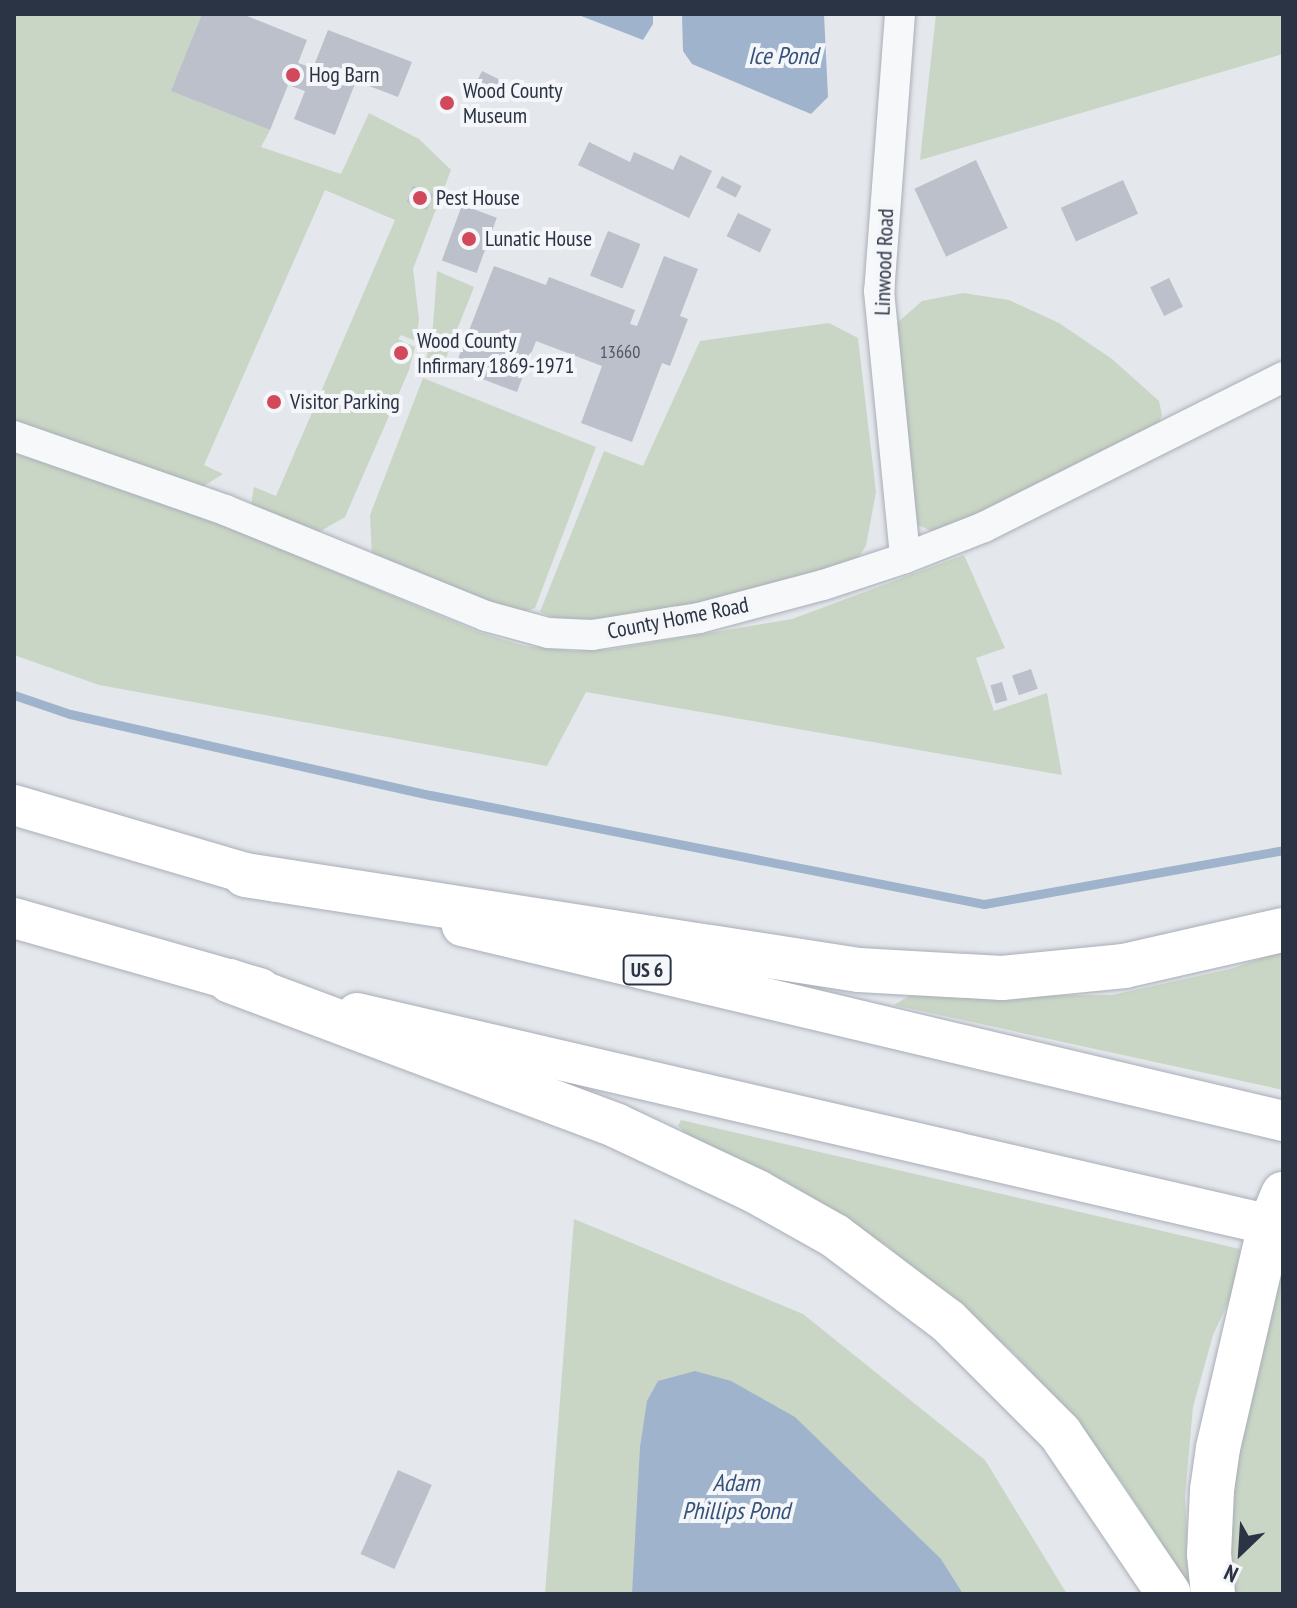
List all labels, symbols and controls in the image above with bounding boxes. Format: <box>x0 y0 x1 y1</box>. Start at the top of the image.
water label: Ice Pond <box>748 42 818 70</box>
place label: Hog Barn <box>309 62 379 88</box>
marker: Hog Barn <box>284 66 302 84</box>
place label: Wood County Museum <box>463 77 563 128</box>
marker: Wood County Museum <box>438 94 456 112</box>
place label: Pest House <box>436 185 520 211</box>
marker: Pest House <box>411 189 429 207</box>
street label: Linwood Road <box>869 208 899 316</box>
place label: Lunatic House <box>485 226 593 252</box>
marker: Lunatic House <box>460 230 478 248</box>
place label: Wood County Infirmary 1869-1971 <box>417 327 575 378</box>
house number: 13660 <box>600 341 640 363</box>
marker: Wood County Infirmary 1869-1971 <box>392 344 410 362</box>
place label: Visitor Parking <box>290 389 400 415</box>
marker: Visitor Parking <box>265 393 283 411</box>
street label: County Home Road <box>605 591 751 645</box>
road number: US 6 <box>621 954 673 986</box>
water label: Adam Phillips Pond <box>682 1469 790 1525</box>
north arrow <box>1201 1512 1281 1592</box>
text: N <box>1220 1559 1242 1589</box>

